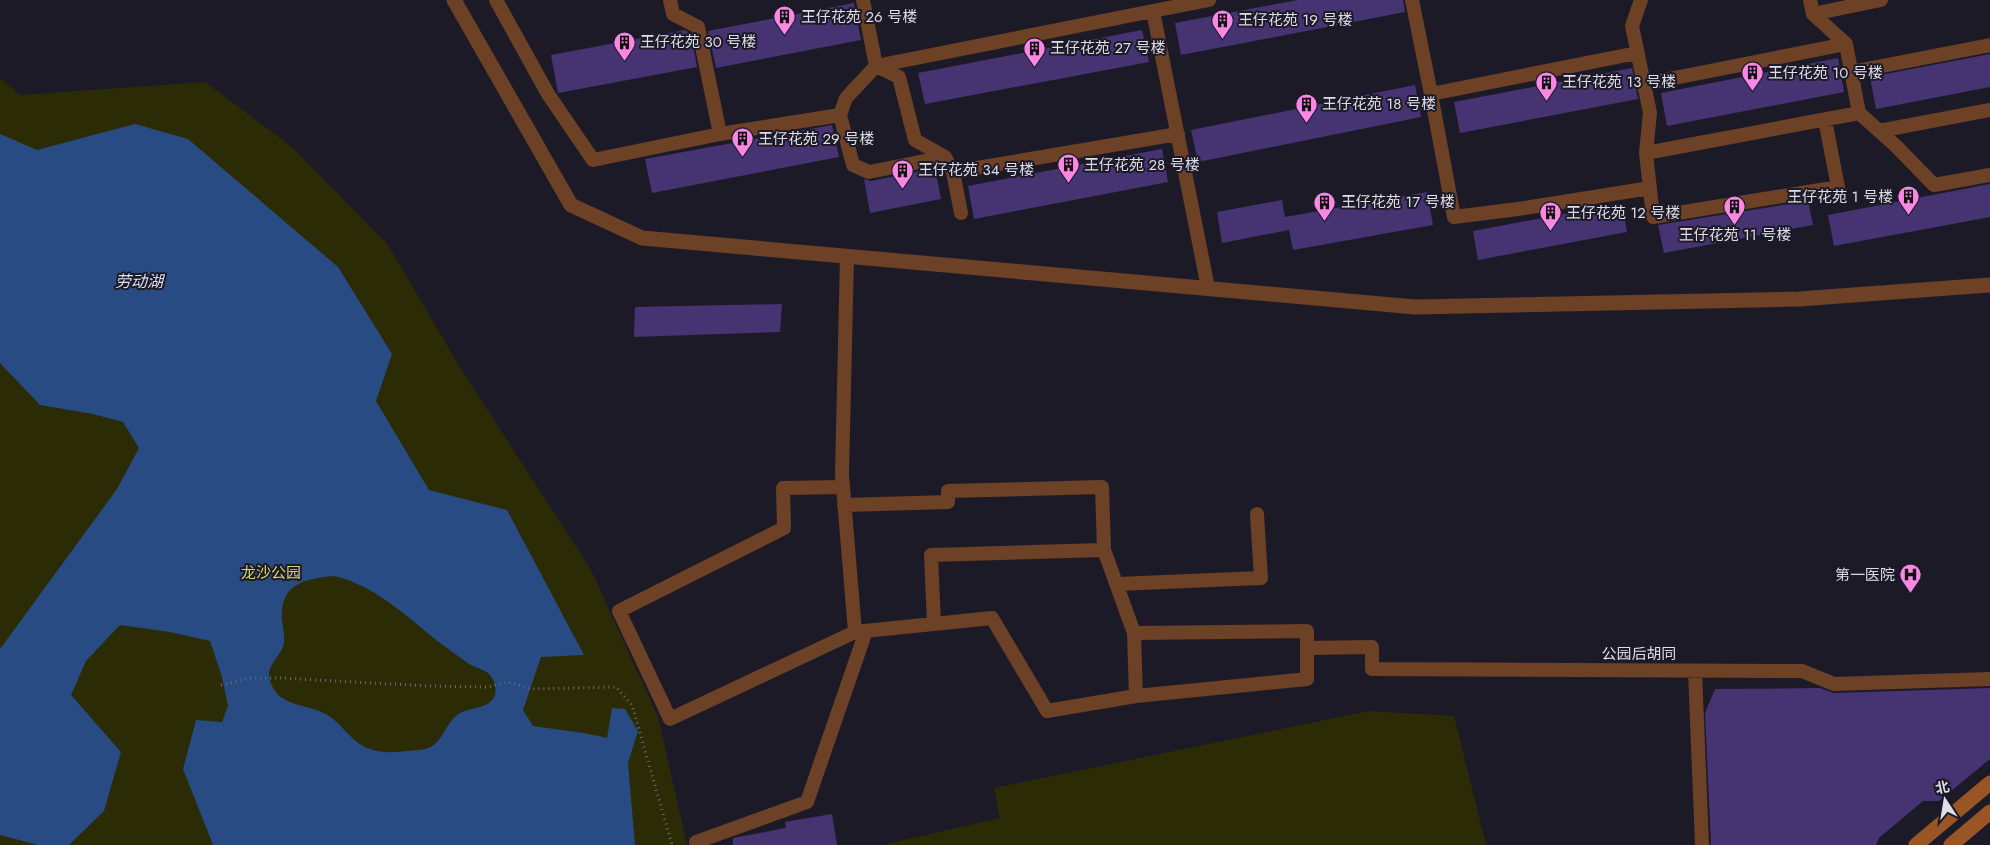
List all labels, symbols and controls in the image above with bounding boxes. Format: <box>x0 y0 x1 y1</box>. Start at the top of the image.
building icon: 王仔花苑 26 号楼 <box>773 5 797 36</box>
place label: 王仔花苑 26 号楼 <box>801 6 917 28</box>
building icon: 王仔花苑 19 号楼 <box>1210 8 1234 39</box>
place label: 王仔花苑 19 号楼 <box>1238 9 1352 31</box>
building icon: 王仔花苑 30 号楼 <box>612 30 636 61</box>
place label: 王仔花苑 30 号楼 <box>640 31 756 53</box>
building icon: 王仔花苑 27 号楼 <box>1022 36 1046 67</box>
place label: 王仔花苑 27 号楼 <box>1050 37 1165 59</box>
building icon: 王仔花苑 10 号楼 <box>1740 61 1764 92</box>
place label: 王仔花苑 10 号楼 <box>1768 62 1883 84</box>
building icon: 王仔花苑 13 号楼 <box>1534 70 1558 101</box>
place label: 王仔花苑 13 号楼 <box>1562 71 1676 93</box>
building icon: 王仔花苑 18 号楼 <box>1294 92 1318 123</box>
place label: 王仔花苑 18 号楼 <box>1322 93 1436 115</box>
building icon: 王仔花苑 29 号楼 <box>730 127 754 158</box>
place label: 王仔花苑 29 号楼 <box>758 128 874 150</box>
building icon: 王仔花苑 28 号楼 <box>1056 153 1080 184</box>
place label: 王仔花苑 28 号楼 <box>1084 154 1200 176</box>
building icon: 王仔花苑 34 号楼 <box>890 158 914 189</box>
place label: 王仔花苑 34 号楼 <box>918 159 1034 181</box>
building icon: 王仔花苑 1 号楼 <box>1897 185 1921 216</box>
place label: 王仔花苑 1 号楼 <box>1787 186 1893 208</box>
building icon: 王仔花苑 17 号楼 <box>1313 190 1337 221</box>
place label: 王仔花苑 17 号楼 <box>1341 191 1455 213</box>
building icon: 王仔花苑 11 号楼 <box>1723 194 1747 225</box>
building icon: 王仔花苑 12 号楼 <box>1538 201 1562 232</box>
place label: 王仔花苑 12 号楼 <box>1566 202 1680 224</box>
place label: 王仔花苑 11 号楼 <box>1679 224 1791 246</box>
water label: 劳动湖 <box>115 270 166 293</box>
park label: 龙沙公园 <box>241 562 301 584</box>
hospital icon: 第一医院 <box>1899 563 1923 594</box>
place label: 第一医院 <box>1835 564 1895 586</box>
street label: 公园后胡同 <box>1601 643 1677 665</box>
north arrow <box>1920 775 1970 825</box>
text: 北 <box>1933 776 1951 799</box>

